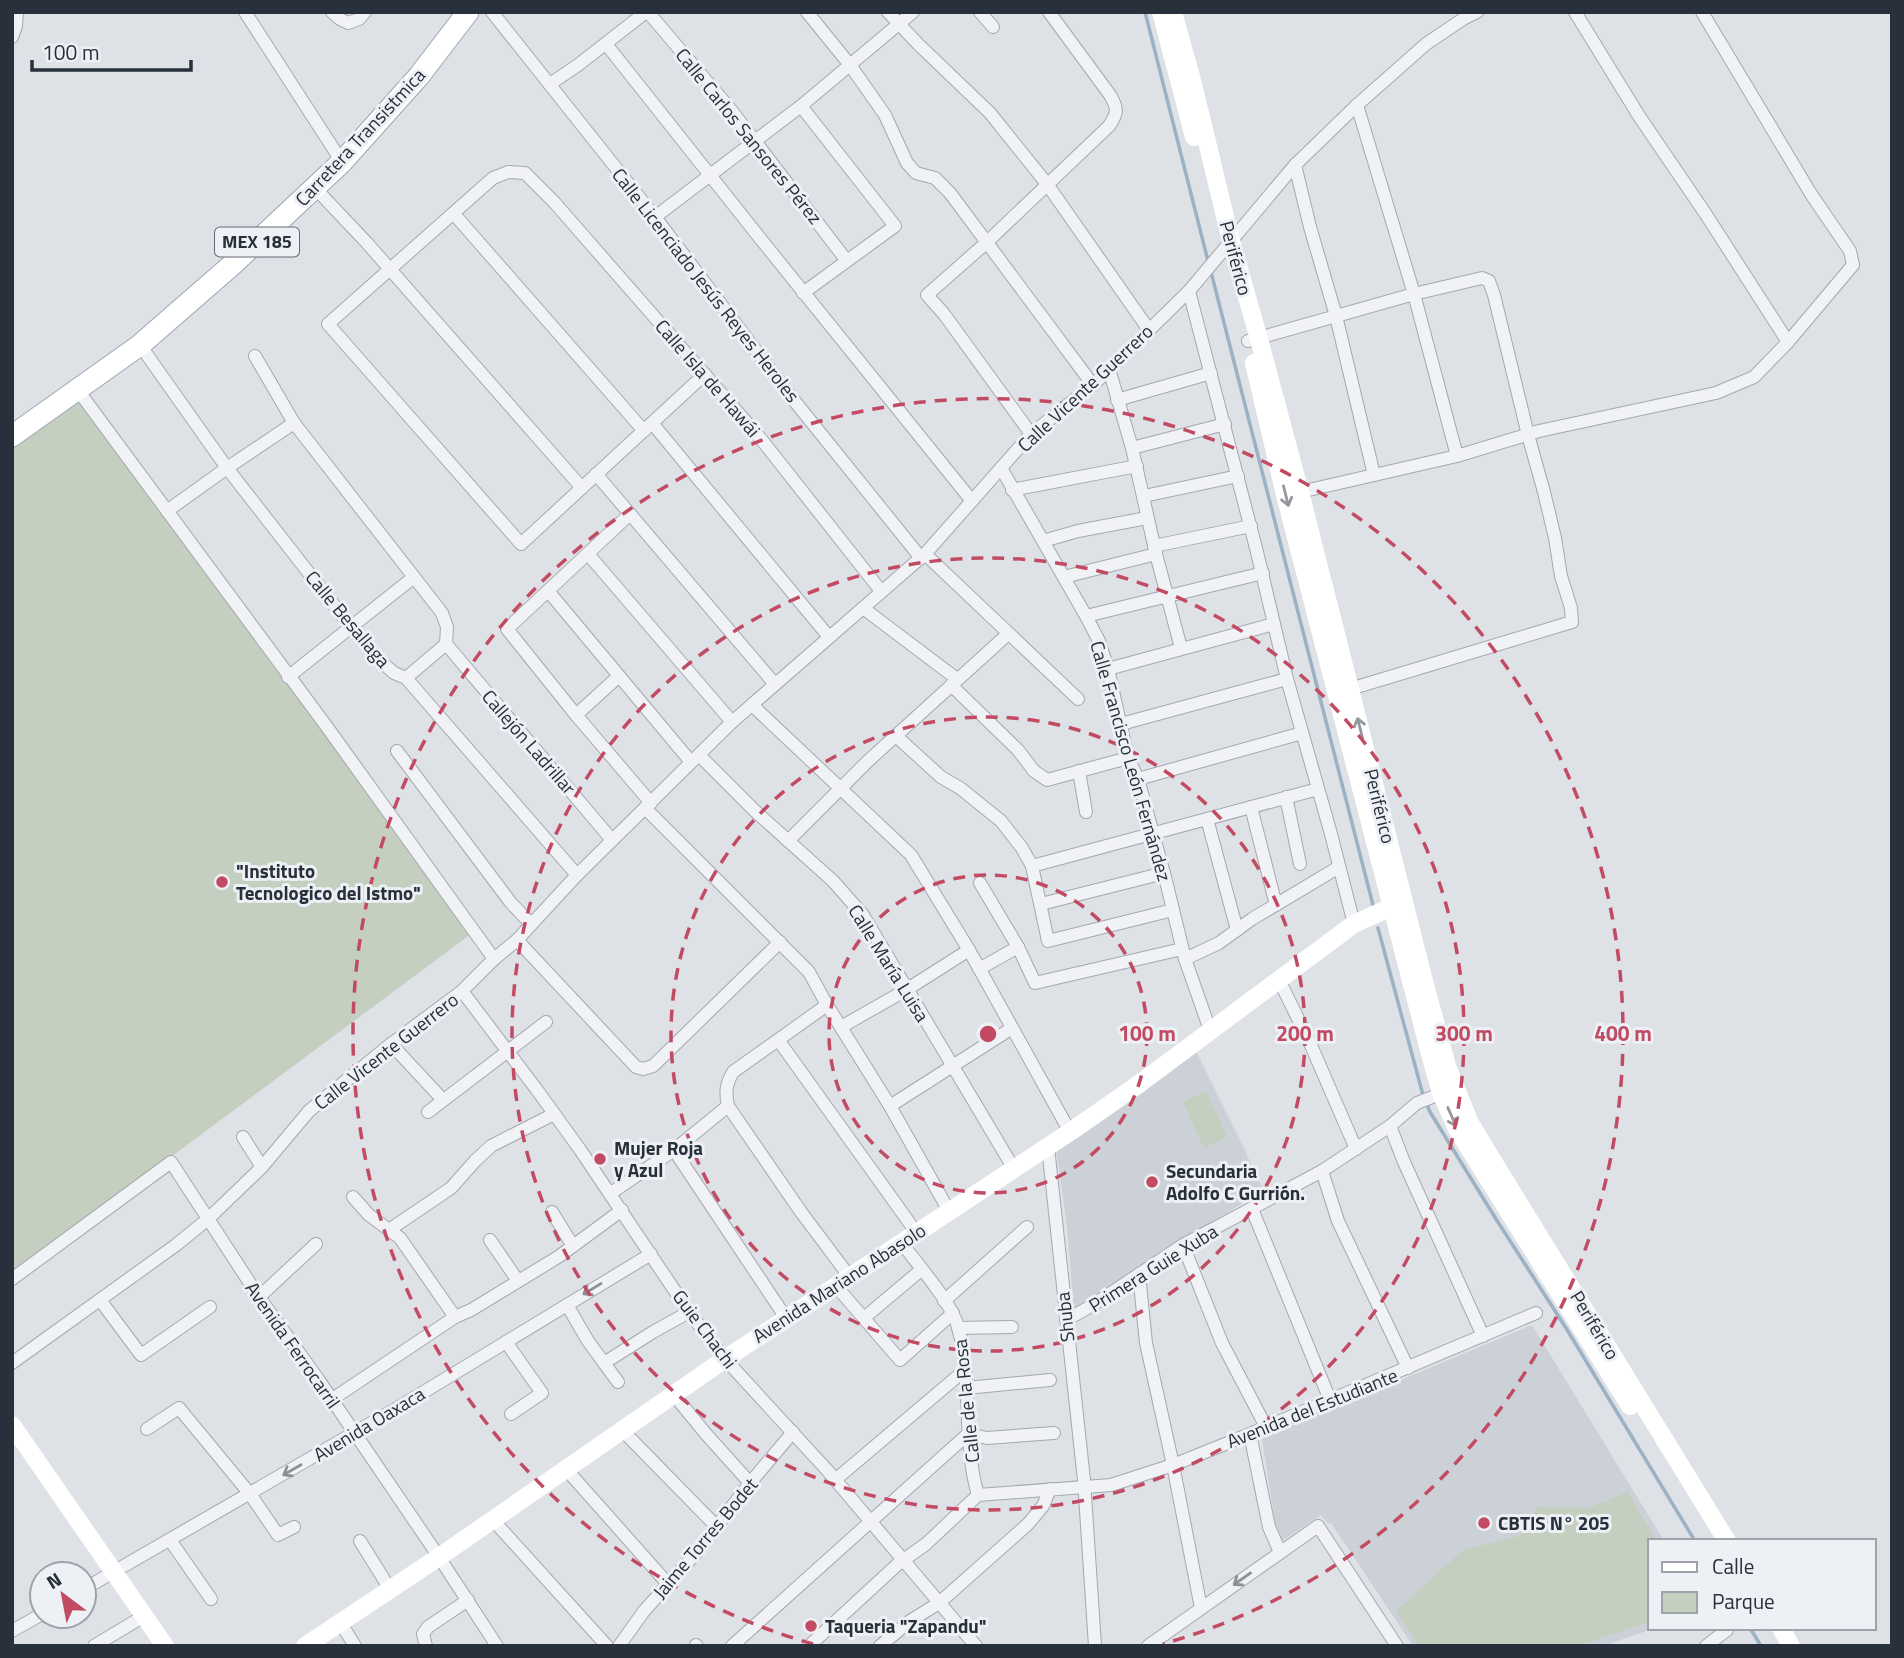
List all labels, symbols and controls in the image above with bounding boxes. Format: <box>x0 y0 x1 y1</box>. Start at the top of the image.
scale bar <box>32 28 191 72</box>
text: 100 m <box>42 36 99 68</box>
street label: Calle Carlos Sansores Pérez <box>669 41 830 230</box>
street label: Carretera Transistmica <box>288 61 432 212</box>
street label: Calle Licenciado Jesús Reyes Heroles <box>605 161 807 408</box>
street label: Periférico <box>1213 217 1260 298</box>
road number: MEX 185 <box>215 228 299 256</box>
street label: Calle Isla de Hawái <box>649 312 768 443</box>
street label: Calle Vicente Guerrero <box>1010 317 1159 458</box>
one-way arrow <box>1279 484 1293 507</box>
street label: Calle Besallaga <box>299 564 398 674</box>
street label: Calle Francisco León Fernández <box>1083 637 1180 885</box>
street label: Callejón Ladrillar <box>475 683 584 801</box>
one-way arrow <box>1353 717 1366 739</box>
street label: Periférico <box>1357 765 1404 846</box>
place label: "Instituto Tecnologico del Istmo" <box>236 856 421 907</box>
marker: "Instituto Tecnologico del Istmo" <box>214 874 230 890</box>
street label: Calle María Luisa <box>842 898 937 1028</box>
street label: Calle Vicente Guerrero <box>307 985 464 1116</box>
text: 100 m <box>1118 1017 1176 1049</box>
text: 200 m <box>1276 1017 1334 1049</box>
text: 300 m <box>1435 1017 1493 1049</box>
text: 400 m <box>1594 1017 1652 1049</box>
centre of rings <box>976 1022 1000 1046</box>
one-way arrow <box>1446 1106 1459 1128</box>
place label: Mujer Roja y Azul <box>614 1133 703 1184</box>
marker: Mujer Roja y Azul <box>592 1151 608 1167</box>
place label: Secundaria Adolfo C Gurrión. <box>1166 1156 1305 1207</box>
marker: Secundaria Adolfo C Gurrión. <box>1144 1174 1160 1190</box>
street label: Avenida Mariano Abasolo <box>746 1215 931 1350</box>
street label: Primera Guie Xuba <box>1083 1216 1223 1319</box>
street label: Avenida Ferrocarril <box>239 1275 348 1414</box>
one-way arrow <box>583 1283 603 1297</box>
street label: Guie Chachi <box>666 1283 745 1374</box>
street label: Periférico <box>1563 1285 1627 1365</box>
street label: Shuba <box>1047 1290 1082 1343</box>
street label: Calle de la Rosa <box>945 1337 986 1464</box>
street label: Avenida del Estudiante <box>1222 1360 1402 1455</box>
street label: Avenida Oaxaca <box>307 1379 430 1468</box>
one-way arrow <box>283 1463 303 1477</box>
street label: Jaime Torres Bodet <box>645 1470 764 1605</box>
place label: CBTIS N° 205 <box>1498 1508 1610 1537</box>
marker: CBTIS N° 205 <box>1476 1515 1492 1531</box>
legend <box>1648 1539 1876 1630</box>
text: Calle <box>1712 1550 1754 1582</box>
north arrow <box>28 1560 98 1630</box>
text: N <box>40 1564 67 1596</box>
one-way arrow <box>1233 1572 1252 1587</box>
text: Parque <box>1712 1585 1775 1617</box>
place label: Taqueria "Zapandu" <box>825 1611 987 1640</box>
marker: Taqueria "Zapandu" <box>803 1618 819 1634</box>

